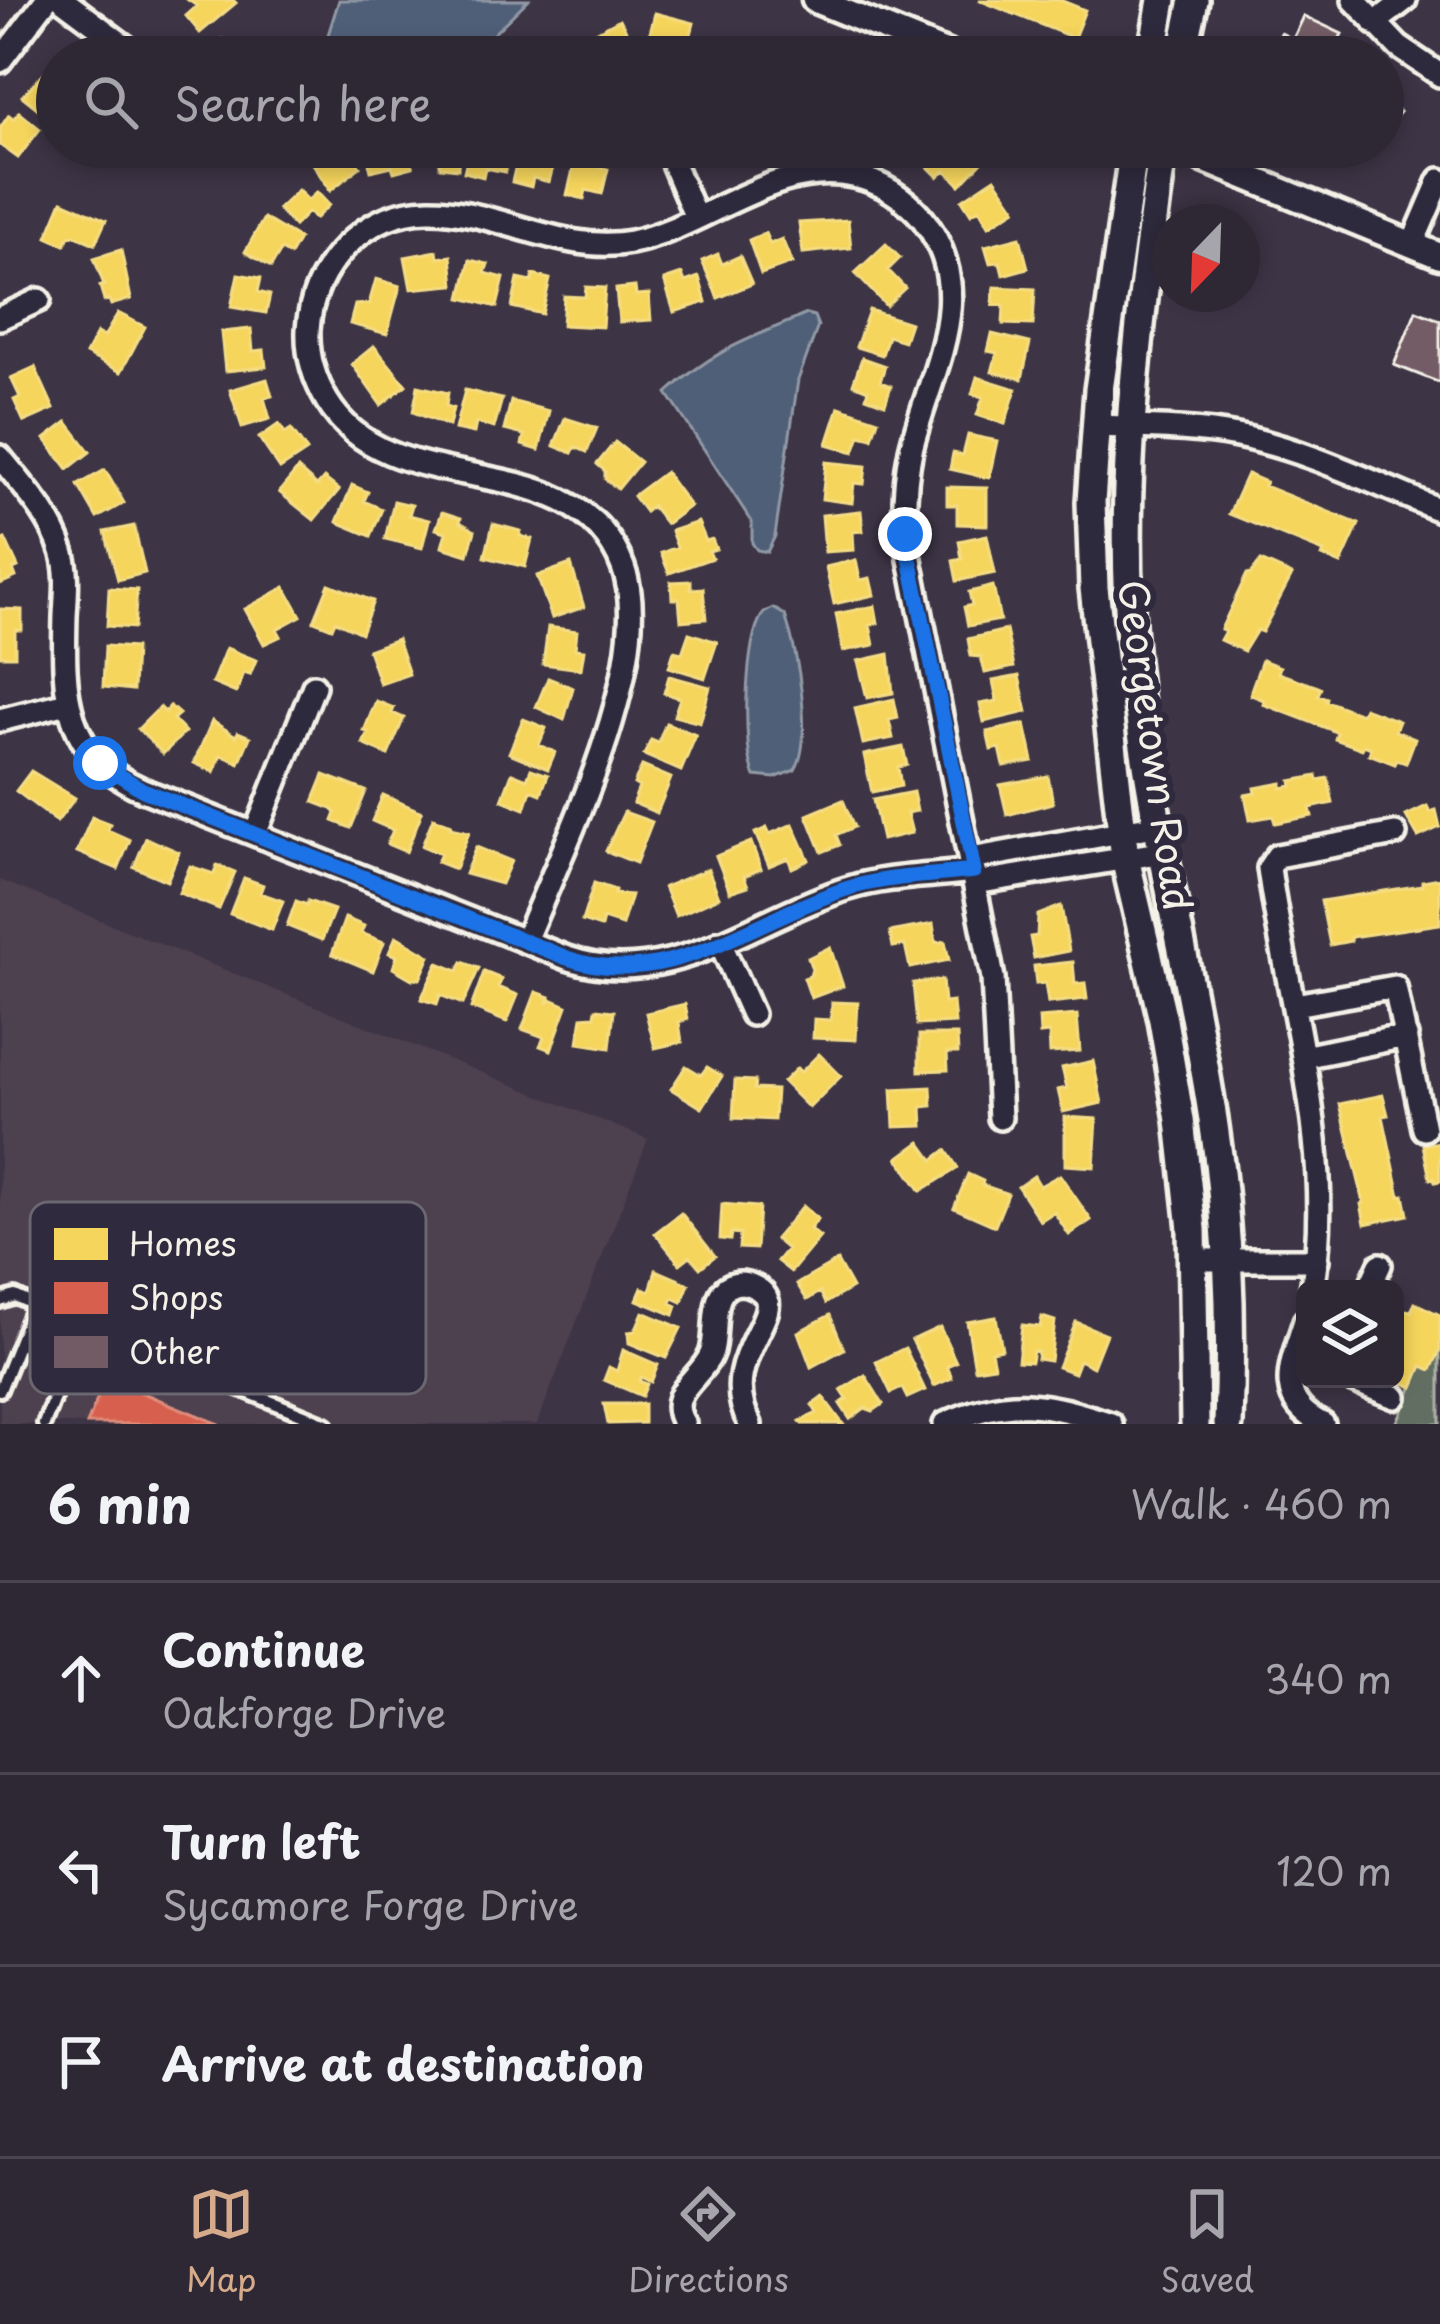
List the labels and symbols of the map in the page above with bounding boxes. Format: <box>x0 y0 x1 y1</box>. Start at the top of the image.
north arrow <box>1152 204 1260 312</box>
route end <box>878 507 932 561</box>
street label: Georgetown Road <box>1105 576 1209 914</box>
route start <box>73 736 127 790</box>
legend <box>30 1202 426 1394</box>
text: Homes <box>129 1217 236 1267</box>
text: Shops <box>129 1271 223 1321</box>
text: Other <box>129 1325 220 1375</box>

